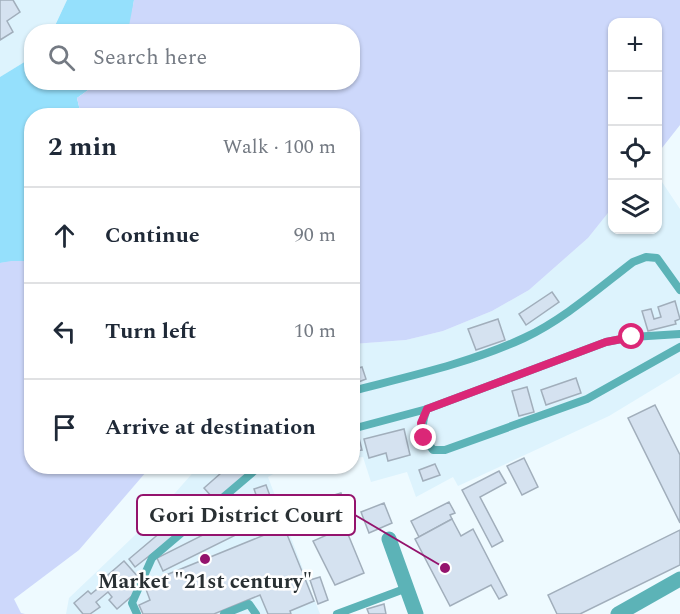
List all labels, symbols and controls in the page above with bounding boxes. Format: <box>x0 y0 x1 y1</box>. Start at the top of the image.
map controls <box>608 18 662 234</box>
button: + <box>608 18 662 72</box>
search box <box>24 24 360 90</box>
icon: search <box>45 41 78 74</box>
text: Search here <box>93 41 207 74</box>
button: − <box>608 72 662 126</box>
button: locate <box>608 126 662 180</box>
text: 2 min <box>48 127 117 167</box>
text: Walk · 100 m <box>223 132 336 162</box>
button: layers <box>608 180 662 234</box>
icon: ahead <box>48 219 81 252</box>
text: Continue <box>105 219 200 252</box>
text: 90 m <box>294 220 336 250</box>
icon: left <box>48 315 81 348</box>
text: Turn left <box>105 315 197 348</box>
text: 10 m <box>294 316 336 346</box>
route start <box>618 323 644 349</box>
icon: arrive <box>48 411 81 444</box>
text: Arrive at destination <box>105 411 316 444</box>
route end <box>410 424 436 450</box>
callout: Gori District Court <box>137 495 355 535</box>
text: Gori District Court <box>149 499 343 532</box>
marker: Market "21st century" <box>198 552 212 566</box>
place label: Market "21st century" <box>98 566 312 598</box>

